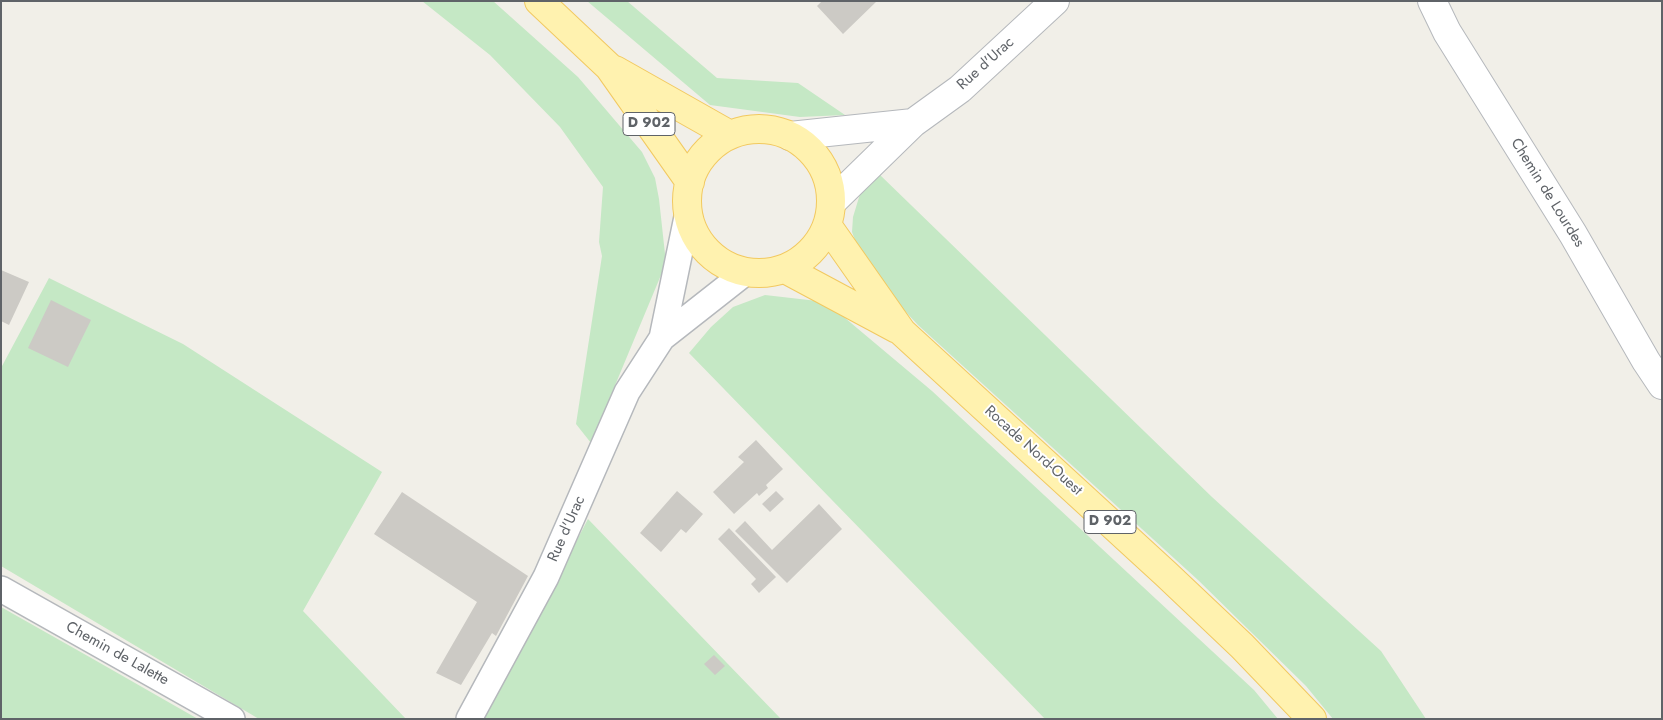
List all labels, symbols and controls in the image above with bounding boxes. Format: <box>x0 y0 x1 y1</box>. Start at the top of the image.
street label: Rue d'Urac <box>954 34 1018 94</box>
road number: D 902 <box>623 112 675 136</box>
street label: Chemin de Lourdes <box>1506 135 1588 251</box>
street label: Rocade Nord-Ouest <box>980 402 1086 500</box>
street label: Rue d'Urac <box>544 493 590 565</box>
road number: D 902 <box>1084 511 1136 534</box>
street label: Chemin de Lalette <box>62 618 172 690</box>

